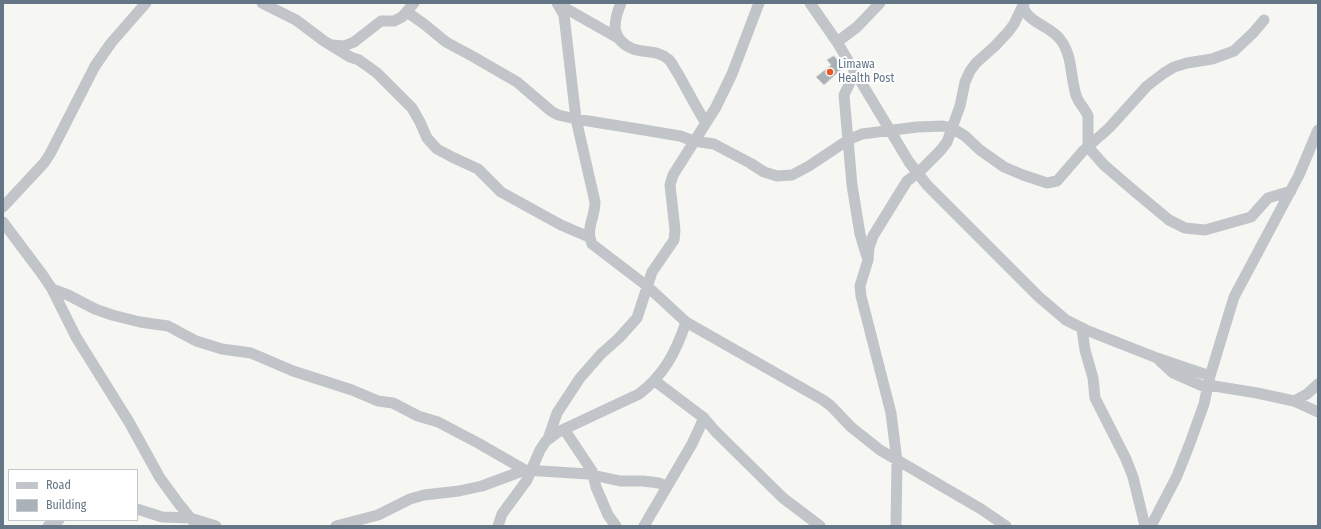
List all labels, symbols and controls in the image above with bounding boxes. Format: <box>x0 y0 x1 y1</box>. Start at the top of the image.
place label: Limawa Health Post <box>838 58 894 86</box>
marker: Limawa Health Post <box>825 67 835 77</box>
legend <box>8 469 138 521</box>
text: Road <box>46 478 71 492</box>
text: Building <box>46 498 86 512</box>

